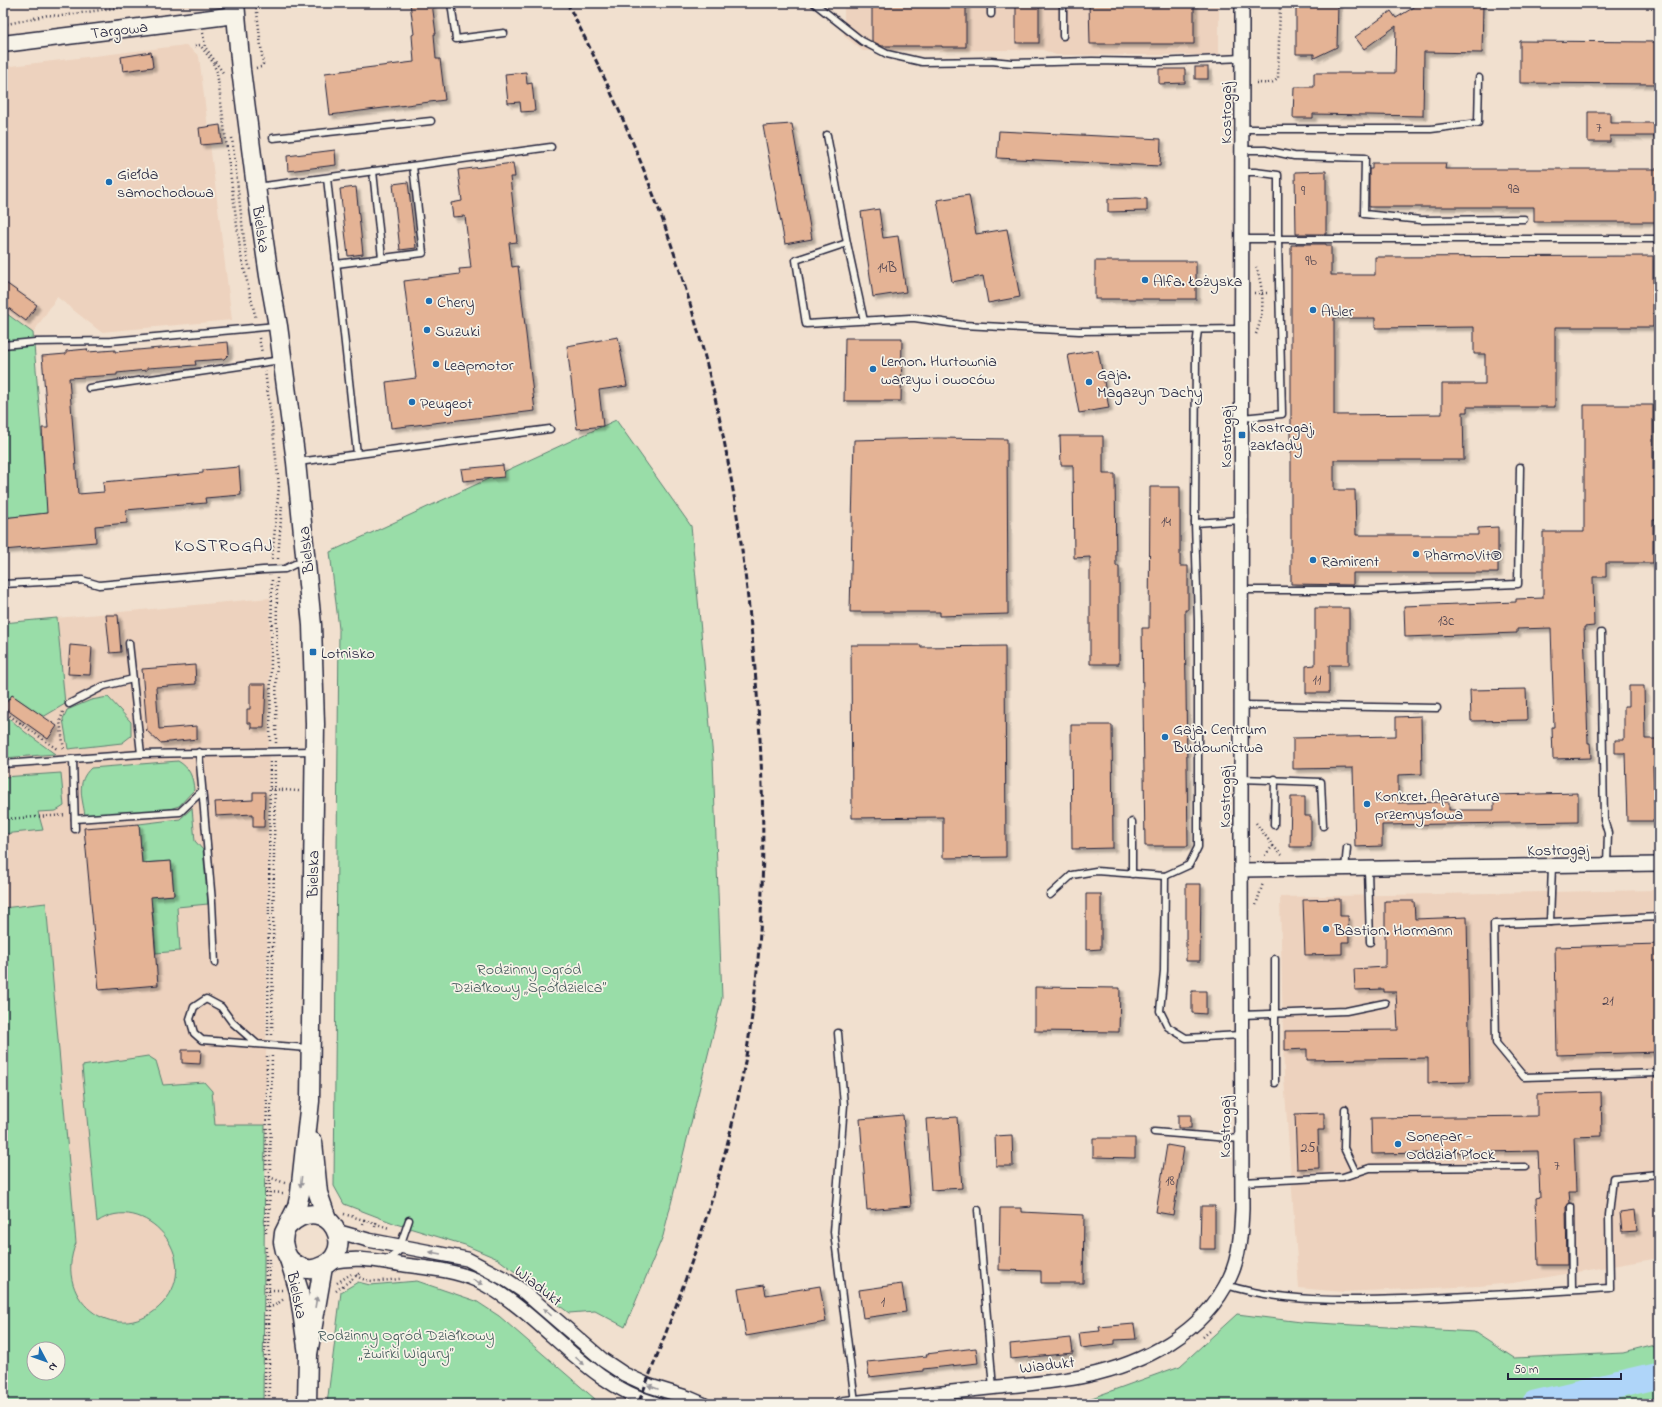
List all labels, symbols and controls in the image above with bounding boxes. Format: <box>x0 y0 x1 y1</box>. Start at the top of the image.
street label: Targowa <box>89 16 149 46</box>
street label: Kostrogaj <box>1215 81 1239 144</box>
house number: 7 <box>1596 118 1602 139</box>
place label: Giełda samochodowa <box>117 163 214 205</box>
marker: Giełda samochodowa <box>104 177 114 187</box>
house number: 9a <box>1508 179 1520 200</box>
house number: 9 <box>1301 181 1306 202</box>
street label: Bielska <box>245 203 275 254</box>
house number: 9b <box>1305 251 1317 272</box>
house number: 14B <box>877 258 897 279</box>
place label: Alfa. Łożyska <box>1153 270 1243 294</box>
marker: Alfa. Łożyska <box>1140 275 1150 285</box>
place label: Chery <box>437 291 475 315</box>
marker: Chery <box>424 296 434 306</box>
place label: Abler <box>1321 300 1354 324</box>
marker: Abler <box>1308 305 1318 315</box>
place label: Suzuki <box>435 320 480 344</box>
marker: Suzuki <box>422 325 432 335</box>
place label: Lemon. Hurtownia warzyw i owoców <box>881 350 997 392</box>
place label: Leapmotor <box>444 354 514 378</box>
marker: Leapmotor <box>431 359 441 369</box>
place label: Gaja. Magazyn Dachy <box>1097 363 1203 405</box>
marker: Lemon. Hurtownia warzyw i owoców <box>868 364 878 374</box>
marker: Gaja. Magazyn Dachy <box>1084 377 1094 387</box>
place label: Peugeot <box>420 392 473 416</box>
marker: Peugeot <box>407 397 417 407</box>
street label: Kostrogaj <box>1215 405 1239 468</box>
place label: Kostrogaj, zakłady <box>1250 416 1315 458</box>
marker: Kostrogaj, zakłady <box>1237 430 1247 440</box>
house number: 14 <box>1161 512 1171 533</box>
street label: Bielska <box>293 525 321 576</box>
district label: KOSTROGAJ <box>174 534 274 559</box>
place label: PharmoVit® <box>1424 544 1502 568</box>
marker: PharmoVit® <box>1411 549 1421 559</box>
place label: Ramirent <box>1321 550 1380 574</box>
marker: Ramirent <box>1308 555 1318 565</box>
house number: 13c <box>1438 611 1455 632</box>
place label: Lotnisko <box>321 642 375 666</box>
marker: Lotnisko <box>308 647 318 657</box>
house number: 11 <box>1313 670 1322 691</box>
place label: Gaja. Centrum Budownictwa <box>1172 718 1266 760</box>
marker: Gaja. Centrum Budownictwa <box>1160 732 1170 742</box>
street label: Kostrogaj <box>1214 765 1238 828</box>
place label: Konkret. Aparatura przemysłowa <box>1375 785 1500 827</box>
marker: Konkret. Aparatura przemysłowa <box>1362 799 1372 809</box>
street label: Kostrogaj <box>1527 838 1590 864</box>
street label: Bielska <box>302 850 326 899</box>
place label: Bastion. Hormann <box>1333 919 1453 943</box>
marker: Bastion. Hormann <box>1321 924 1331 934</box>
park label: Rodzinny Ogród Działkowy „Spółdzielca” <box>451 958 606 1000</box>
house number: 21 <box>1602 991 1614 1012</box>
street label: Kostrogaj <box>1214 1095 1238 1158</box>
place label: Sonepar - Oddział Płock <box>1406 1125 1496 1167</box>
house number: 25 <box>1301 1138 1315 1159</box>
marker: Sonepar - Oddział Płock <box>1393 1139 1403 1149</box>
house number: 7 <box>1554 1156 1560 1177</box>
house number: 18 <box>1165 1171 1175 1192</box>
one-way arrow <box>298 1176 305 1188</box>
one-way arrow <box>428 1249 441 1255</box>
street label: Wiadukt <box>509 1260 567 1313</box>
street label: Bielska <box>279 1269 313 1321</box>
one-way arrow <box>472 1279 483 1285</box>
house number: 1 <box>881 1292 886 1313</box>
one-way arrow <box>313 1296 319 1308</box>
one-way arrow <box>542 1308 553 1317</box>
park label: Rodzinny Ogród Działkowy „Żwirki Wigury” <box>318 1324 494 1366</box>
north arrow <box>26 1341 66 1381</box>
street label: Wiadukt <box>1018 1351 1077 1381</box>
scale bar <box>1508 1355 1621 1381</box>
one-way arrow <box>575 1356 585 1366</box>
text: N <box>44 1359 61 1375</box>
text: 50 m <box>1514 1361 1538 1379</box>
one-way arrow <box>646 1383 658 1389</box>

